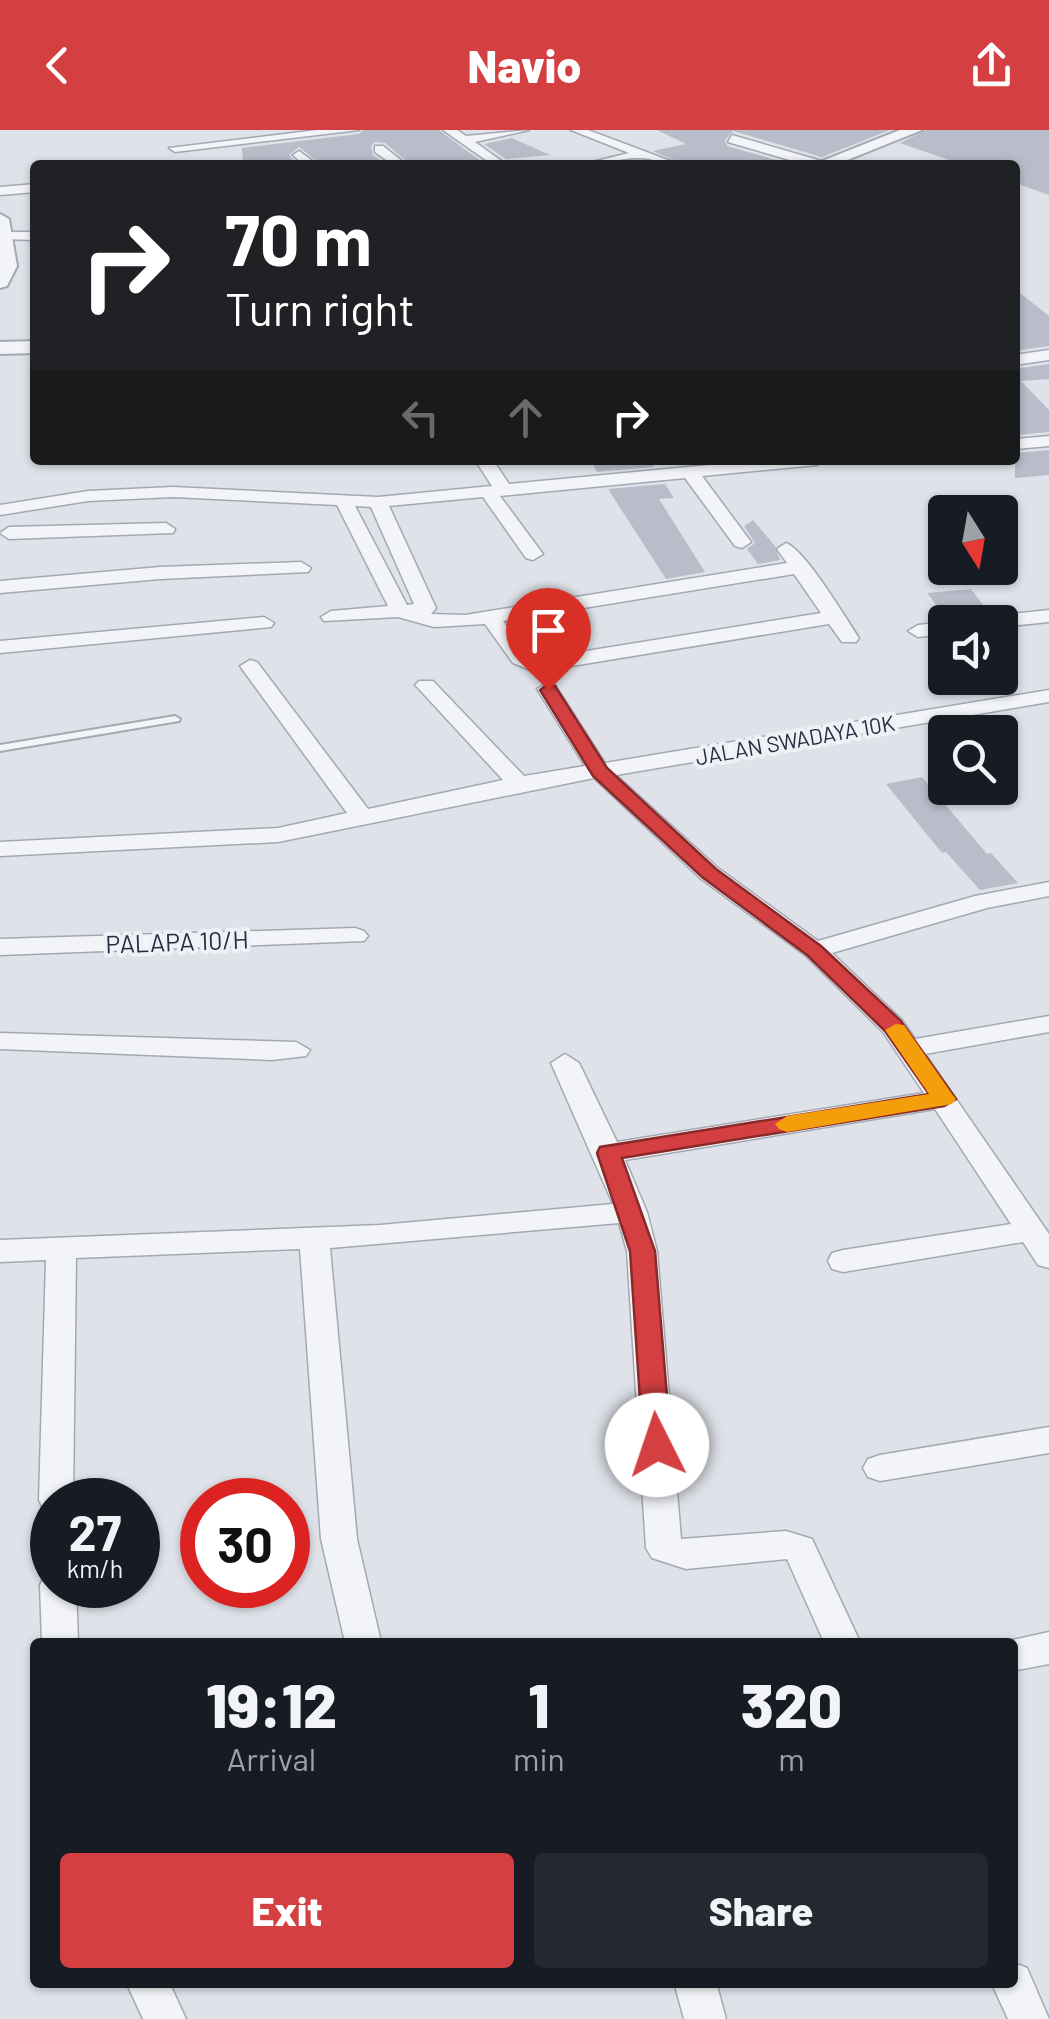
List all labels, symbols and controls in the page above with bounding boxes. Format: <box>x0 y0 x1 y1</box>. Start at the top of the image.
icon: back <box>30 38 85 93</box>
text: Navio <box>468 38 581 92</box>
icon: share <box>964 38 1019 93</box>
text: 70 m <box>225 196 372 280</box>
icon: right <box>60 200 190 330</box>
text: Turn right <box>225 281 415 335</box>
icon: left <box>393 390 448 445</box>
icon: ahead <box>498 390 553 445</box>
icon: right <box>603 390 658 445</box>
north arrow <box>928 495 1018 585</box>
map controls <box>928 495 1018 805</box>
pin <box>506 588 591 691</box>
icon: arrive <box>521 603 576 658</box>
button: sound <box>928 605 1018 695</box>
street label: JALAN SWADAYA 10K <box>693 709 897 769</box>
button: search <box>928 715 1018 805</box>
street label: PALAPA 10/H <box>105 924 249 958</box>
position arrow <box>605 1393 709 1497</box>
speed limit sign: 30 <box>180 1478 310 1608</box>
text: 27 <box>69 1501 121 1561</box>
text: km/h <box>67 1553 123 1583</box>
text: 19:12 <box>206 1668 337 1740</box>
text: 1 <box>528 1668 550 1740</box>
text: 320 <box>741 1668 842 1740</box>
text: Arrival <box>227 1739 316 1777</box>
text: min <box>513 1739 565 1777</box>
text: m <box>778 1739 805 1777</box>
button: Exit <box>60 1853 514 1968</box>
button: Share <box>534 1853 988 1968</box>

